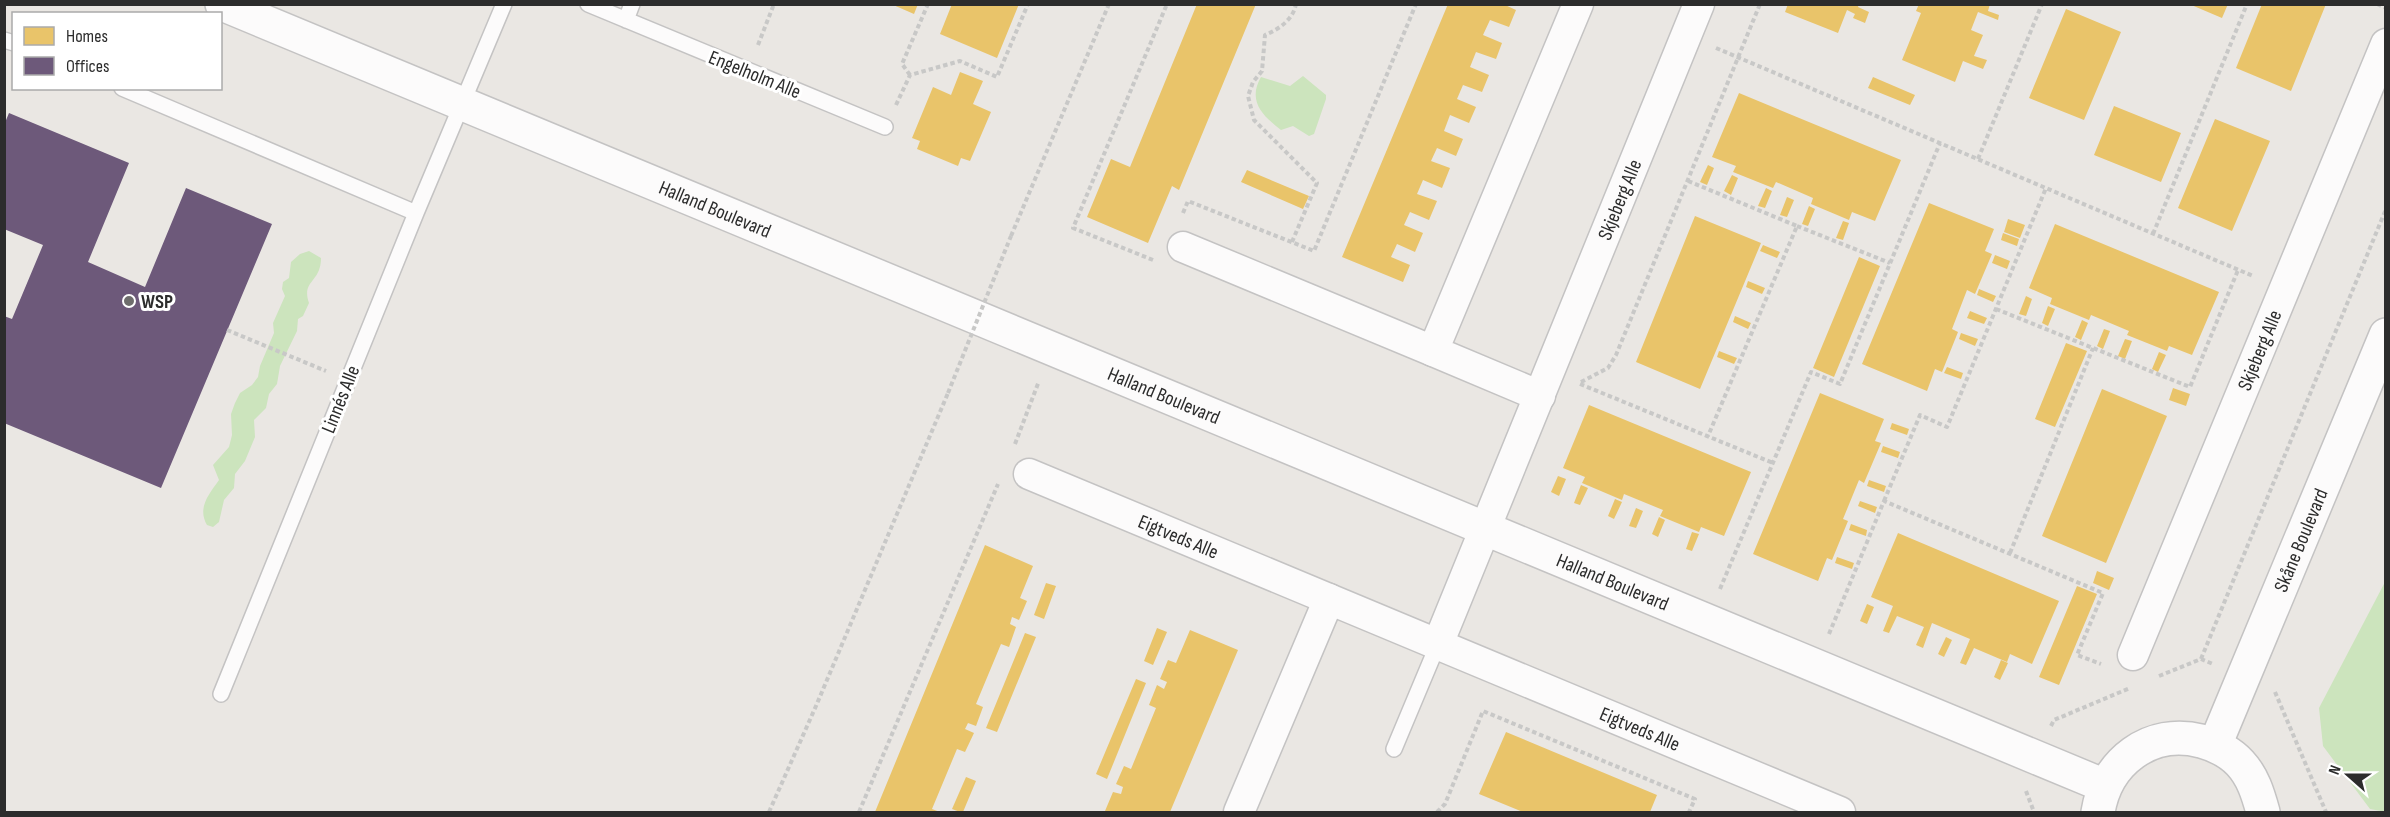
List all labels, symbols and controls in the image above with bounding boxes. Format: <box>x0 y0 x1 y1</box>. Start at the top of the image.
legend <box>12 12 222 90</box>
text: Homes <box>66 26 108 47</box>
street label: Engelholm Alle <box>705 46 804 104</box>
text: Offices <box>66 56 109 77</box>
street label: Skjeberg Alle <box>1593 156 1647 244</box>
street label: Halland Boulevard <box>655 176 774 244</box>
place label: WSP <box>141 290 173 314</box>
marker: WSP <box>122 294 136 308</box>
street label: Skjeberg Alle <box>2233 307 2288 394</box>
street label: Linnés Alle <box>317 362 365 437</box>
street label: Halland Boulevard <box>1104 362 1223 430</box>
street label: Skåne Boulevard <box>2269 485 2334 596</box>
street label: Eigtveds Alle <box>1134 510 1222 565</box>
street label: Halland Boulevard <box>1553 549 1672 616</box>
street label: Eigtveds Alle <box>1596 702 1683 757</box>
north arrow <box>2318 745 2378 805</box>
text: N <box>2325 763 2346 778</box>

